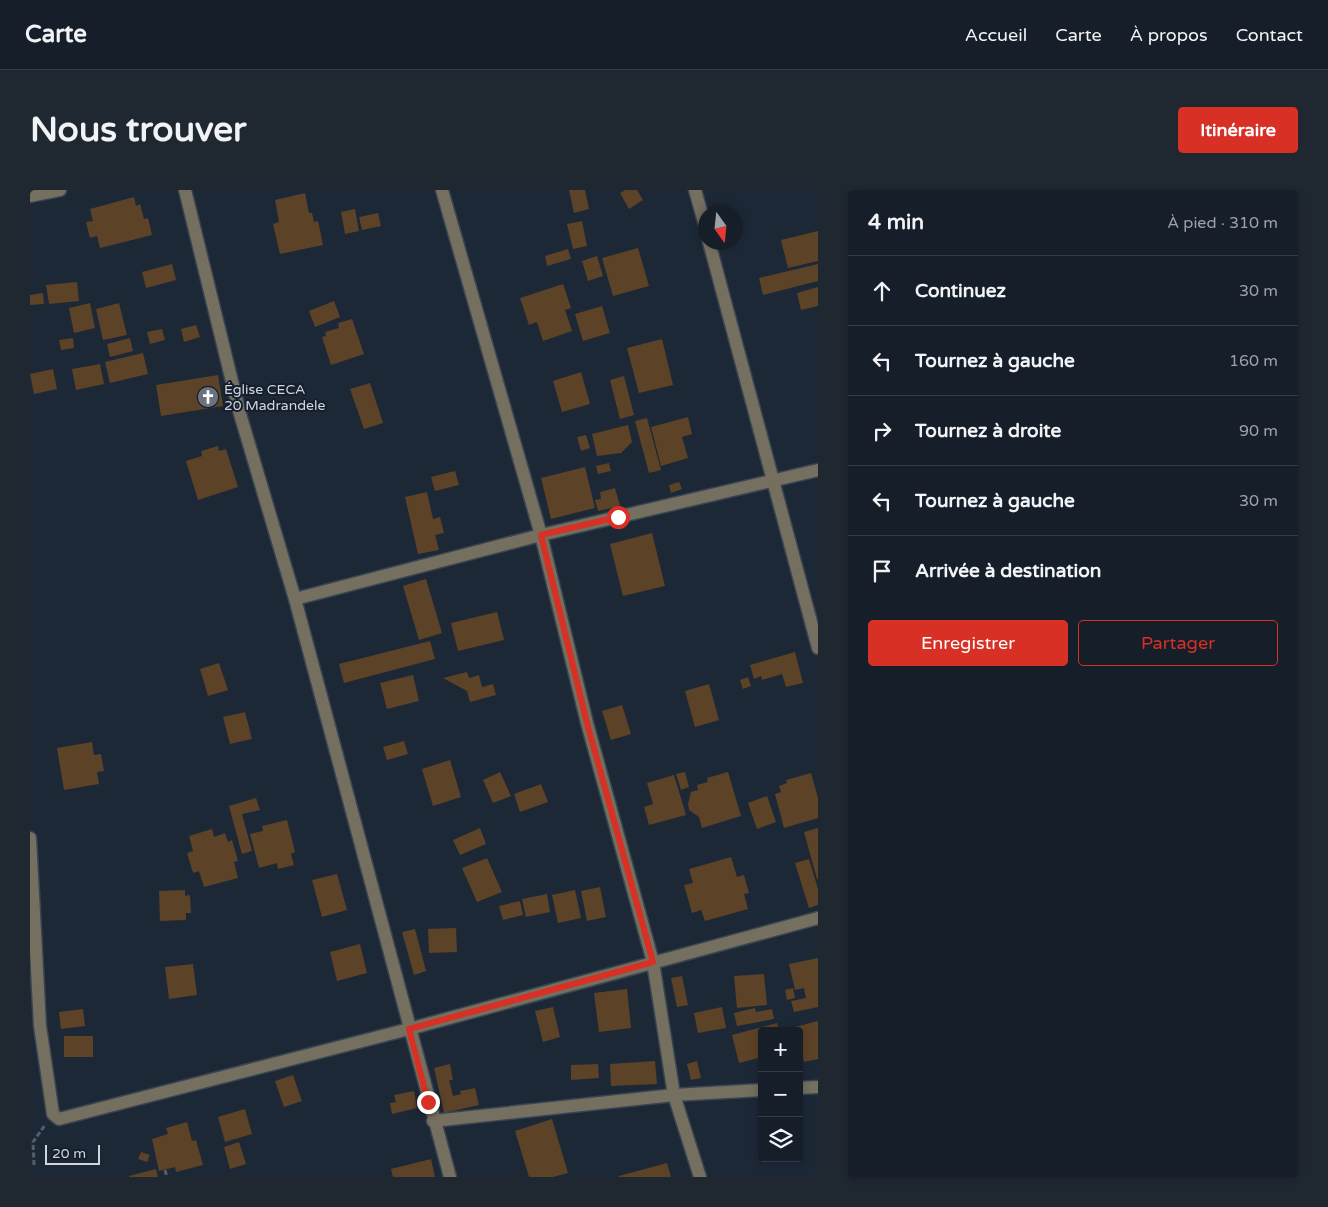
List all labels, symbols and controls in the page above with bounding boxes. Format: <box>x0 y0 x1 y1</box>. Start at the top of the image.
text: Carte <box>25 20 87 49</box>
text: Accueil <box>965 24 1027 46</box>
text: Carte <box>1055 24 1102 46</box>
text: À propos <box>1130 24 1208 46</box>
text: Contact <box>1236 24 1303 46</box>
button: Itinéraire <box>1178 107 1298 153</box>
text: Nous trouver <box>30 109 246 151</box>
north arrow <box>698 205 743 250</box>
text: 4 min <box>868 210 924 235</box>
text: À pied · 310 m <box>1167 213 1278 233</box>
icon: ahead <box>868 277 896 305</box>
text: Continuez <box>915 280 1006 302</box>
text: 30 m <box>1239 281 1278 301</box>
icon: left <box>868 347 896 375</box>
text: Tournez à gauche <box>915 350 1075 372</box>
text: 160 m <box>1229 351 1278 371</box>
place label: Église CECA 20 Madrandele <box>224 381 325 414</box>
church icon: Église CECA 20 Madrandele <box>196 385 220 409</box>
icon: right <box>868 417 896 445</box>
text: Tournez à droite <box>915 420 1061 442</box>
text: 90 m <box>1239 421 1278 441</box>
icon: left <box>868 487 896 515</box>
text: Tournez à gauche <box>915 490 1075 512</box>
text: 30 m <box>1239 491 1278 511</box>
route start <box>607 506 630 529</box>
icon: arrive <box>868 557 896 585</box>
text: Arrivée à destination <box>915 560 1101 582</box>
button: Enregistrer <box>868 620 1068 666</box>
button: Partager <box>1078 620 1278 666</box>
map controls <box>758 1027 803 1162</box>
button: + <box>758 1027 803 1072</box>
button: − <box>758 1072 803 1117</box>
route end <box>417 1091 440 1114</box>
button: layers <box>758 1117 803 1162</box>
scale bar <box>45 1142 100 1165</box>
text: 20 m <box>52 1145 86 1162</box>

